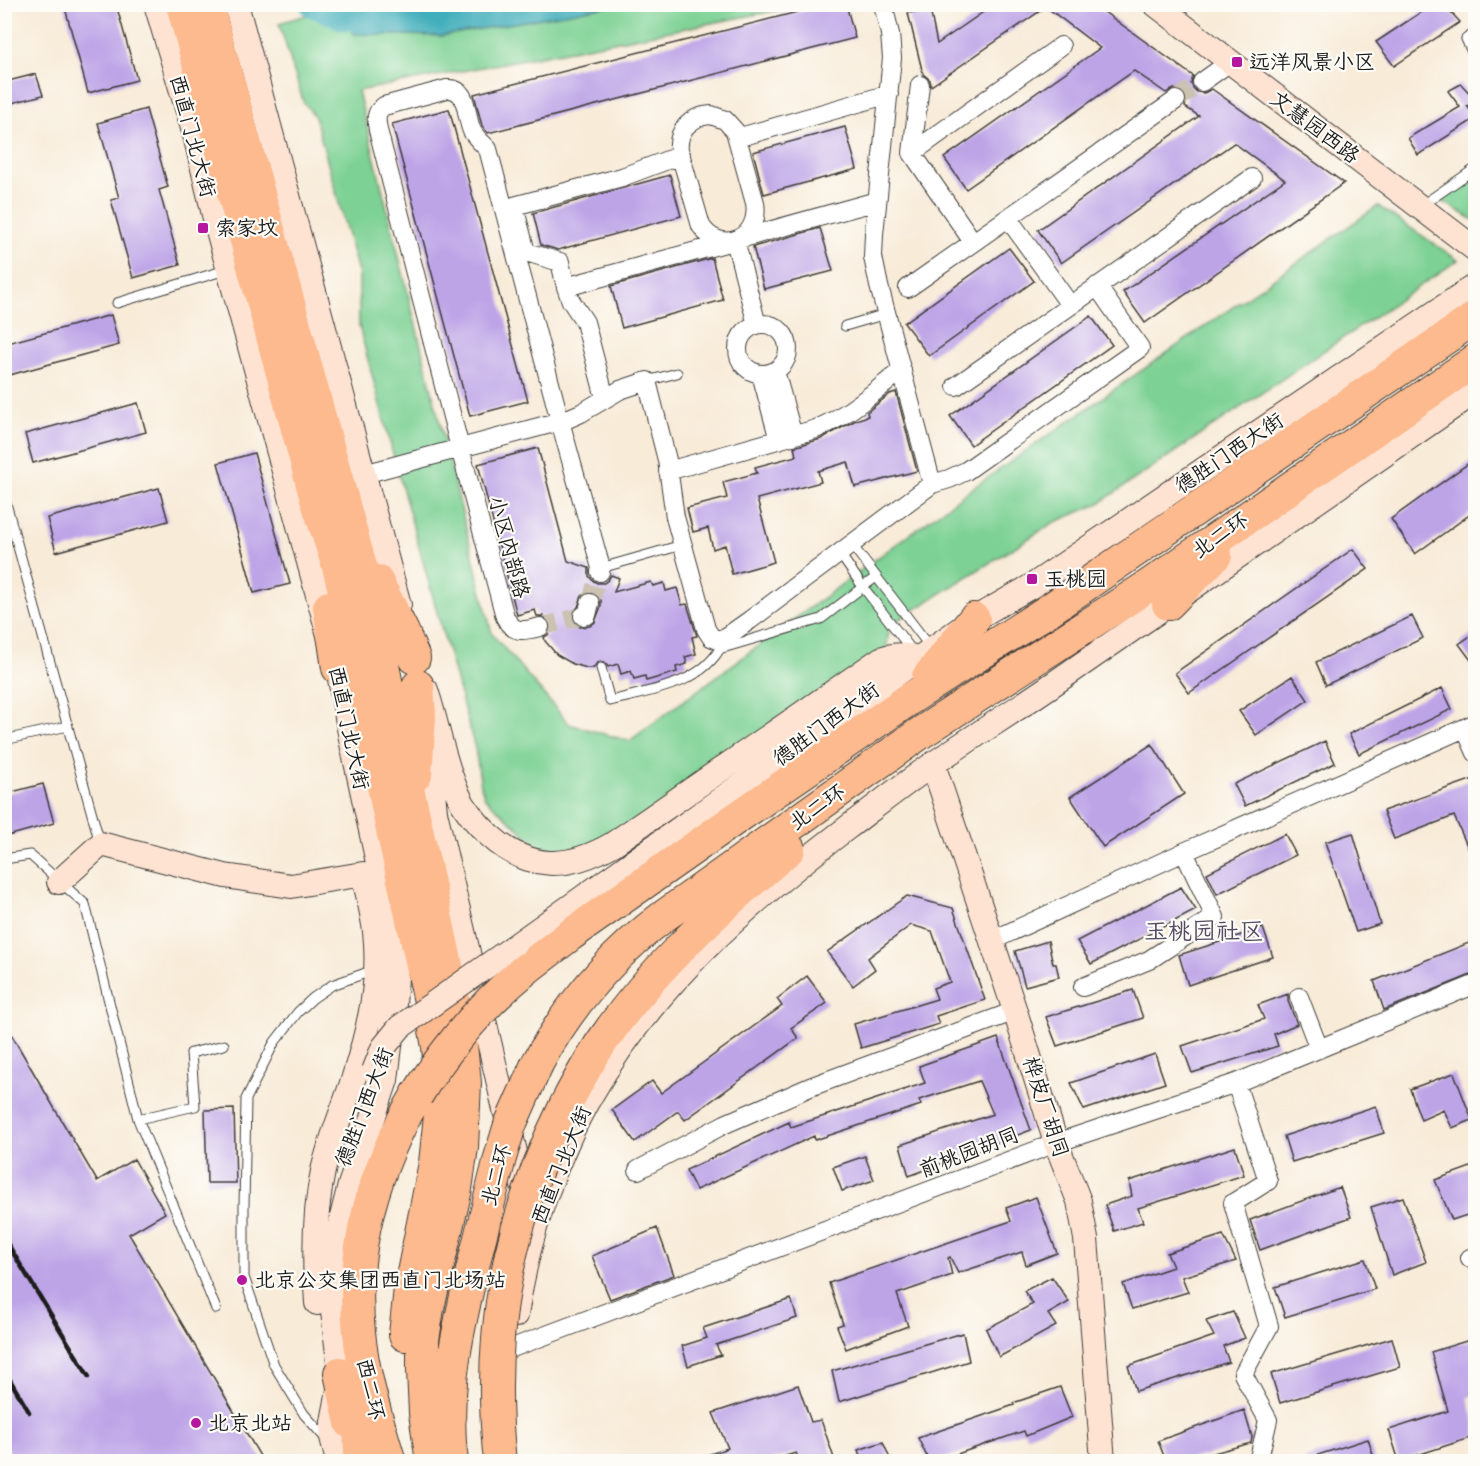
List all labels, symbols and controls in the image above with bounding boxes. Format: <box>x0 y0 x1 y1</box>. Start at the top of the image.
place label: 远洋风景小区 <box>1249 51 1375 78</box>
marker: 远洋风景小区 <box>1230 55 1244 69</box>
street label: 西直门北大街 <box>161 72 220 201</box>
street label: 文慧园西路 <box>1263 87 1364 171</box>
place label: 索家坟 <box>215 218 278 244</box>
marker: 索家坟 <box>196 221 210 235</box>
street label: 德胜门西大街 <box>1171 409 1290 501</box>
street label: 小区内部路 <box>480 493 533 602</box>
street label: 北二环 <box>1188 509 1255 566</box>
place label: 玉桃园 <box>1044 569 1107 595</box>
marker: 玉桃园 <box>1025 572 1039 586</box>
street label: 西直门北大街 <box>320 664 373 793</box>
street label: 德胜门西大街 <box>769 679 886 774</box>
street label: 北二环 <box>785 781 852 838</box>
district label: 玉桃园社区 <box>1144 920 1264 949</box>
street label: 德胜门西大街 <box>332 1045 402 1172</box>
street label: 桦皮厂胡同 <box>1015 1054 1073 1162</box>
street label: 西直门北大街 <box>527 1102 599 1229</box>
street label: 前桃园胡同 <box>916 1123 1024 1186</box>
street label: 北二环 <box>478 1142 520 1210</box>
place label: 北京公交集团西直门北场站 <box>254 1269 506 1296</box>
marker: 北京公交集团西直门北场站 <box>235 1273 249 1287</box>
street label: 西二环 <box>348 1356 387 1423</box>
place label: 北京北站 <box>208 1412 292 1439</box>
marker: 北京北站 <box>189 1416 203 1430</box>

